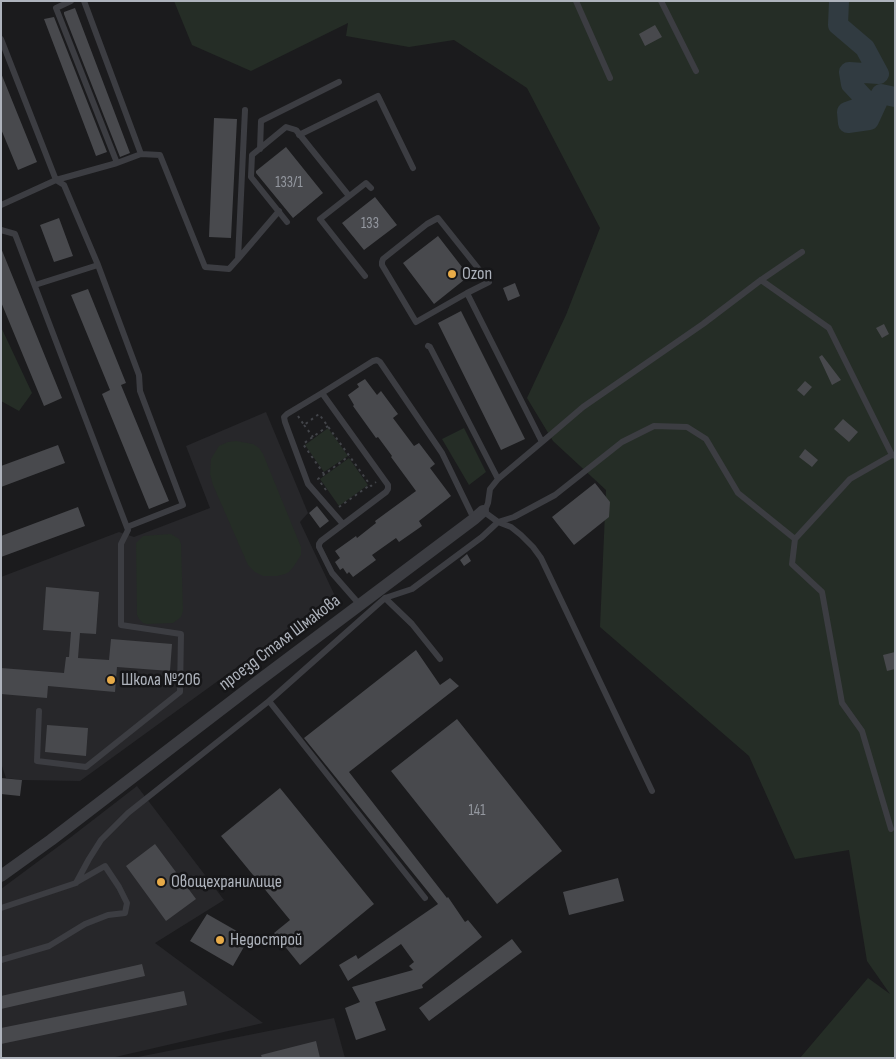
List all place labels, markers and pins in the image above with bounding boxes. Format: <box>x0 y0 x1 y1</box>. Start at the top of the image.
place label: Ozon <box>462 263 492 285</box>
marker: Ozon <box>446 268 458 280</box>
place label: Школа №206 <box>121 669 201 691</box>
marker: Школа №206 <box>105 674 117 686</box>
place label: Овощехранилище <box>171 871 282 893</box>
marker: Овощехранилище <box>155 876 167 888</box>
place label: Недострой <box>230 929 302 951</box>
marker: Недострой <box>214 934 226 946</box>

